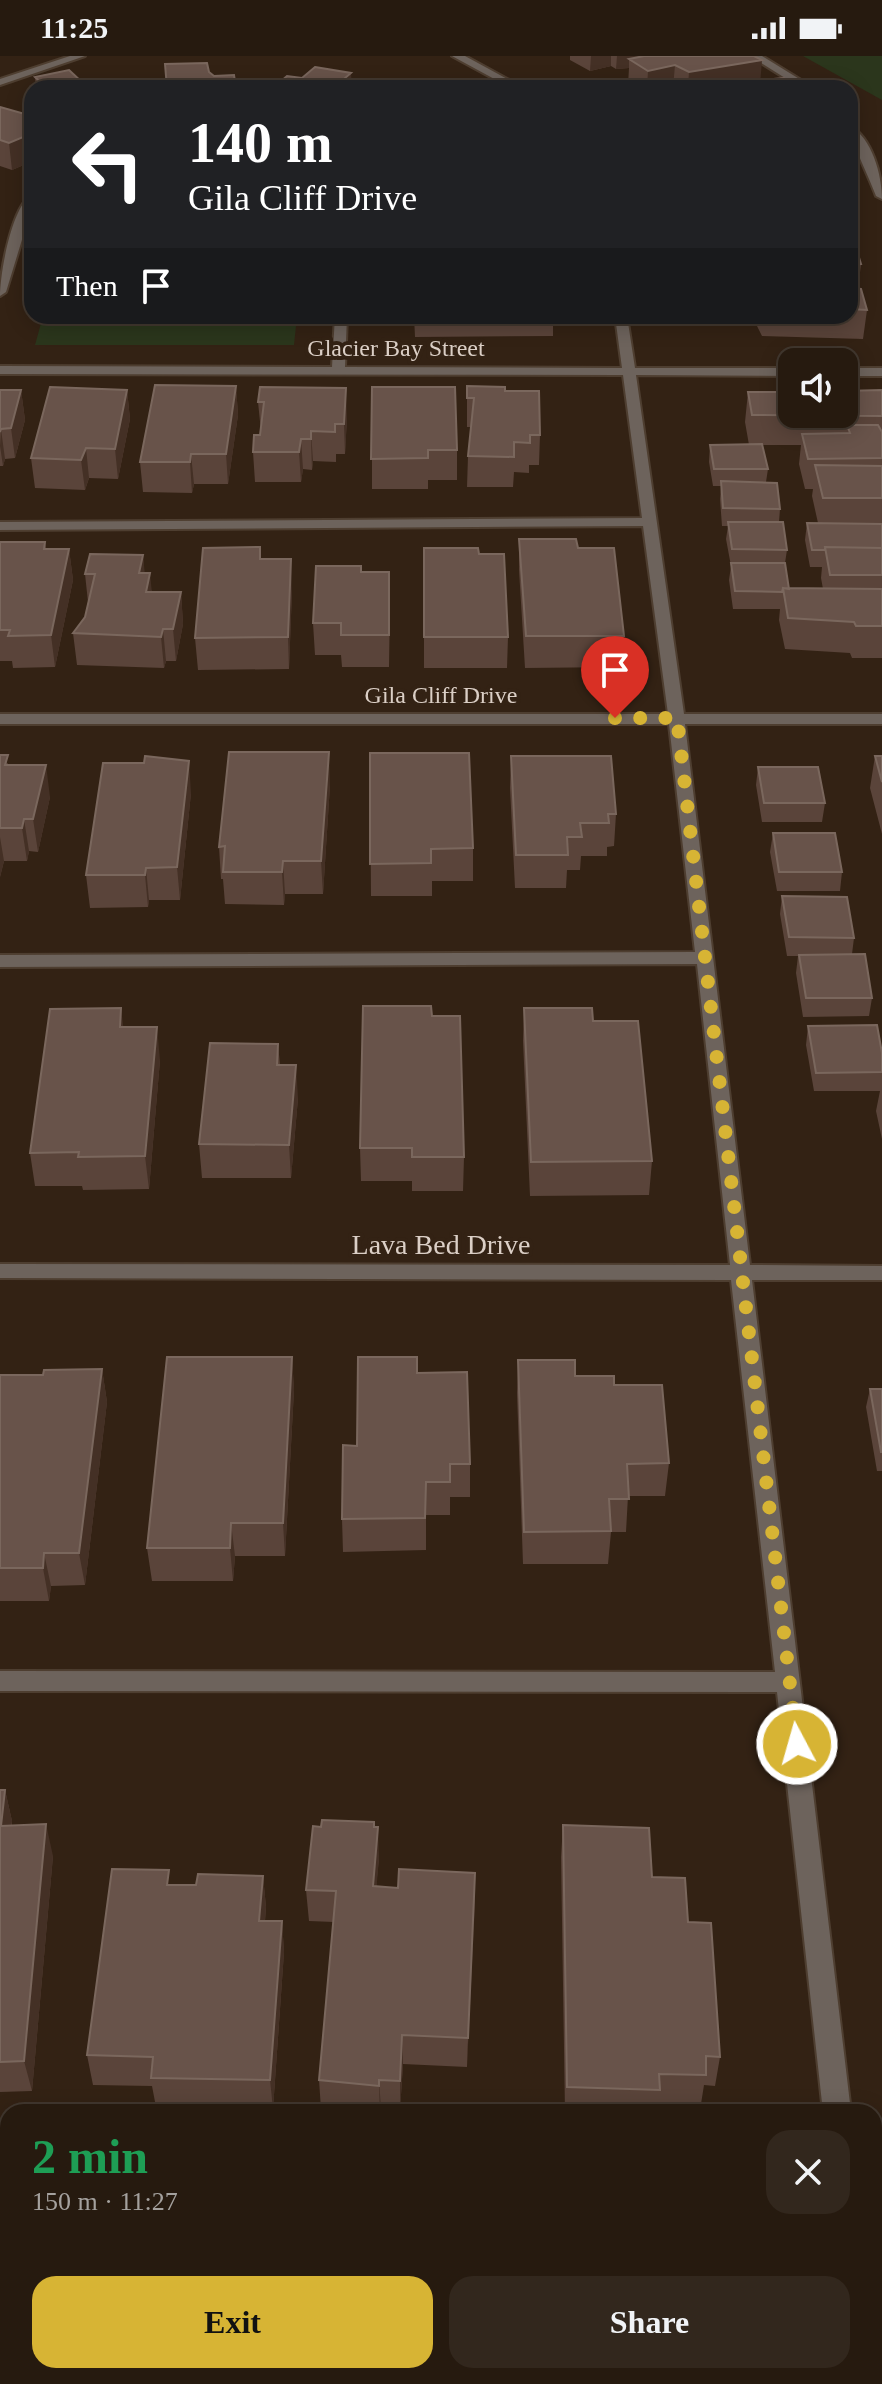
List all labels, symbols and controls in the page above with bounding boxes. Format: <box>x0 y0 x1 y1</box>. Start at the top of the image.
text: 11:25 <box>40 11 108 44</box>
icon: left <box>56 112 160 216</box>
text: 140 m <box>188 112 333 174</box>
text: Gila Cliff Drive <box>188 178 417 218</box>
icon: arrive <box>134 264 178 308</box>
text: Then <box>56 269 118 302</box>
street label: Glacier Bay Street <box>307 335 485 361</box>
map controls <box>778 348 858 428</box>
button: sound <box>778 348 858 428</box>
pin <box>581 636 649 718</box>
icon: arrive <box>593 648 637 692</box>
street label: Gila Cliff Drive <box>365 682 517 708</box>
street label: Lava Bed Drive <box>352 1229 530 1260</box>
position arrow <box>755 1702 839 1786</box>
text: 2 min <box>32 2130 148 2183</box>
button: close <box>766 2130 850 2214</box>
text: 150 m · 11:27 <box>32 2187 178 2216</box>
button: Exit <box>32 2276 433 2368</box>
button: Share <box>449 2276 850 2368</box>

